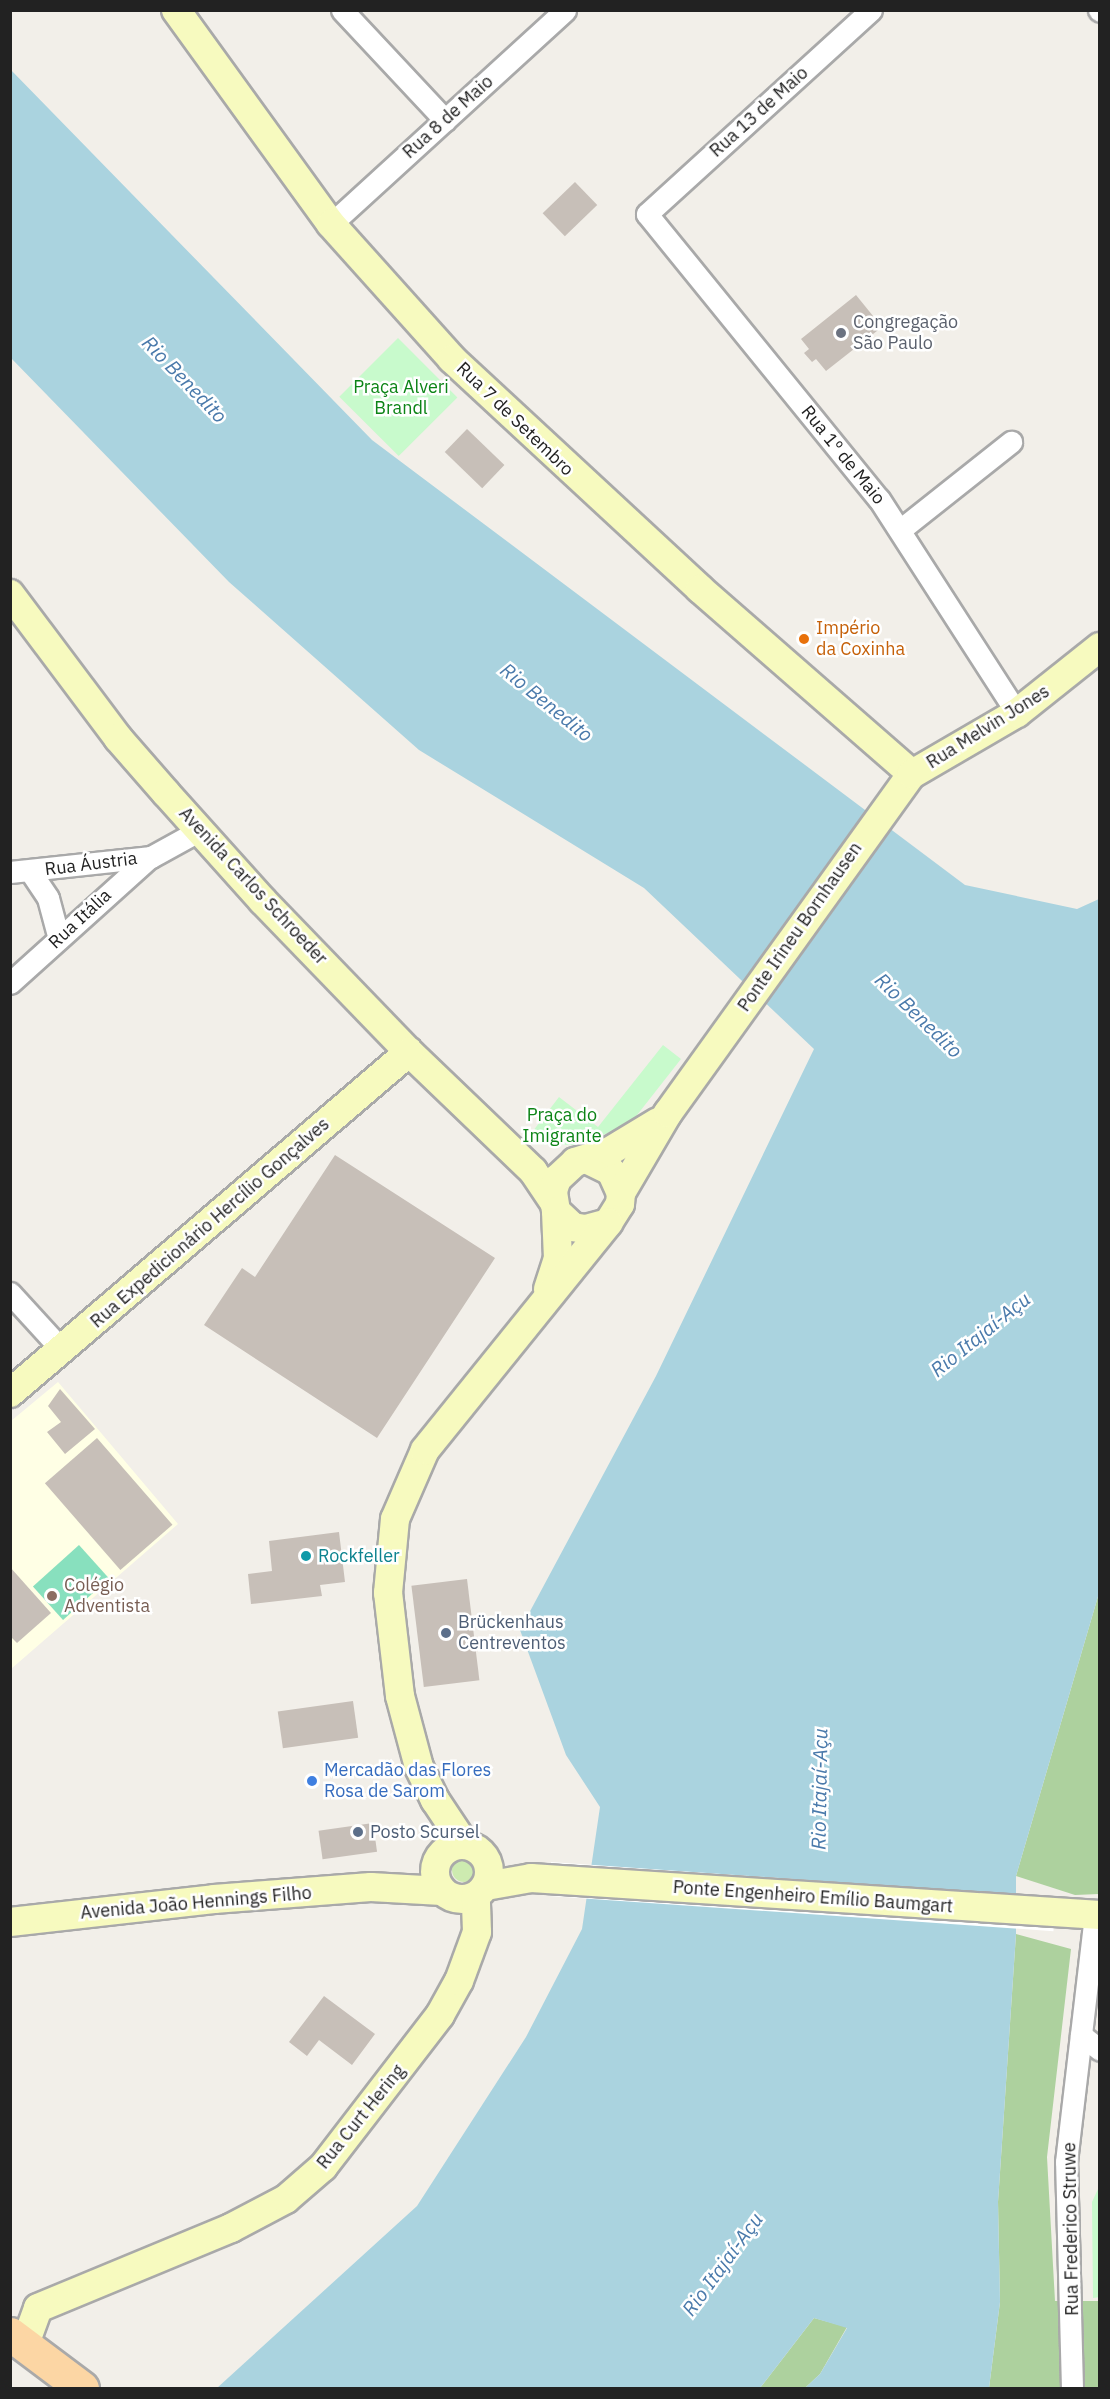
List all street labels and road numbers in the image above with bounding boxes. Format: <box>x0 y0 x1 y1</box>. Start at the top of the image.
street label: Rua 13 de Maio <box>705 62 813 162</box>
street label: Rua 8 de Maio <box>398 71 498 163</box>
street label: Rua 7 de Setembro <box>452 358 578 480</box>
street label: Rua 1º de Maio <box>796 401 890 509</box>
street label: Rua Melvin Jones <box>923 681 1053 773</box>
street label: Avenida Carlos Schroeder <box>174 803 332 969</box>
street label: Ponte Irineu Bornhausen <box>733 838 867 1016</box>
street label: Rua Áustria <box>44 848 138 880</box>
street label: Rua Itália <box>44 885 116 953</box>
street label: Rua Expedicionário Hercílio Gonçalves <box>86 1113 334 1333</box>
street label: Ponte Engenheiro Emílio Baumgart <box>672 1876 954 1918</box>
street label: Avenida João Hennings Filho <box>79 1882 313 1924</box>
street label: Rua Curt Hering <box>312 2061 410 2173</box>
street label: Rua Frederico Struwe <box>1059 2142 1083 2316</box>

